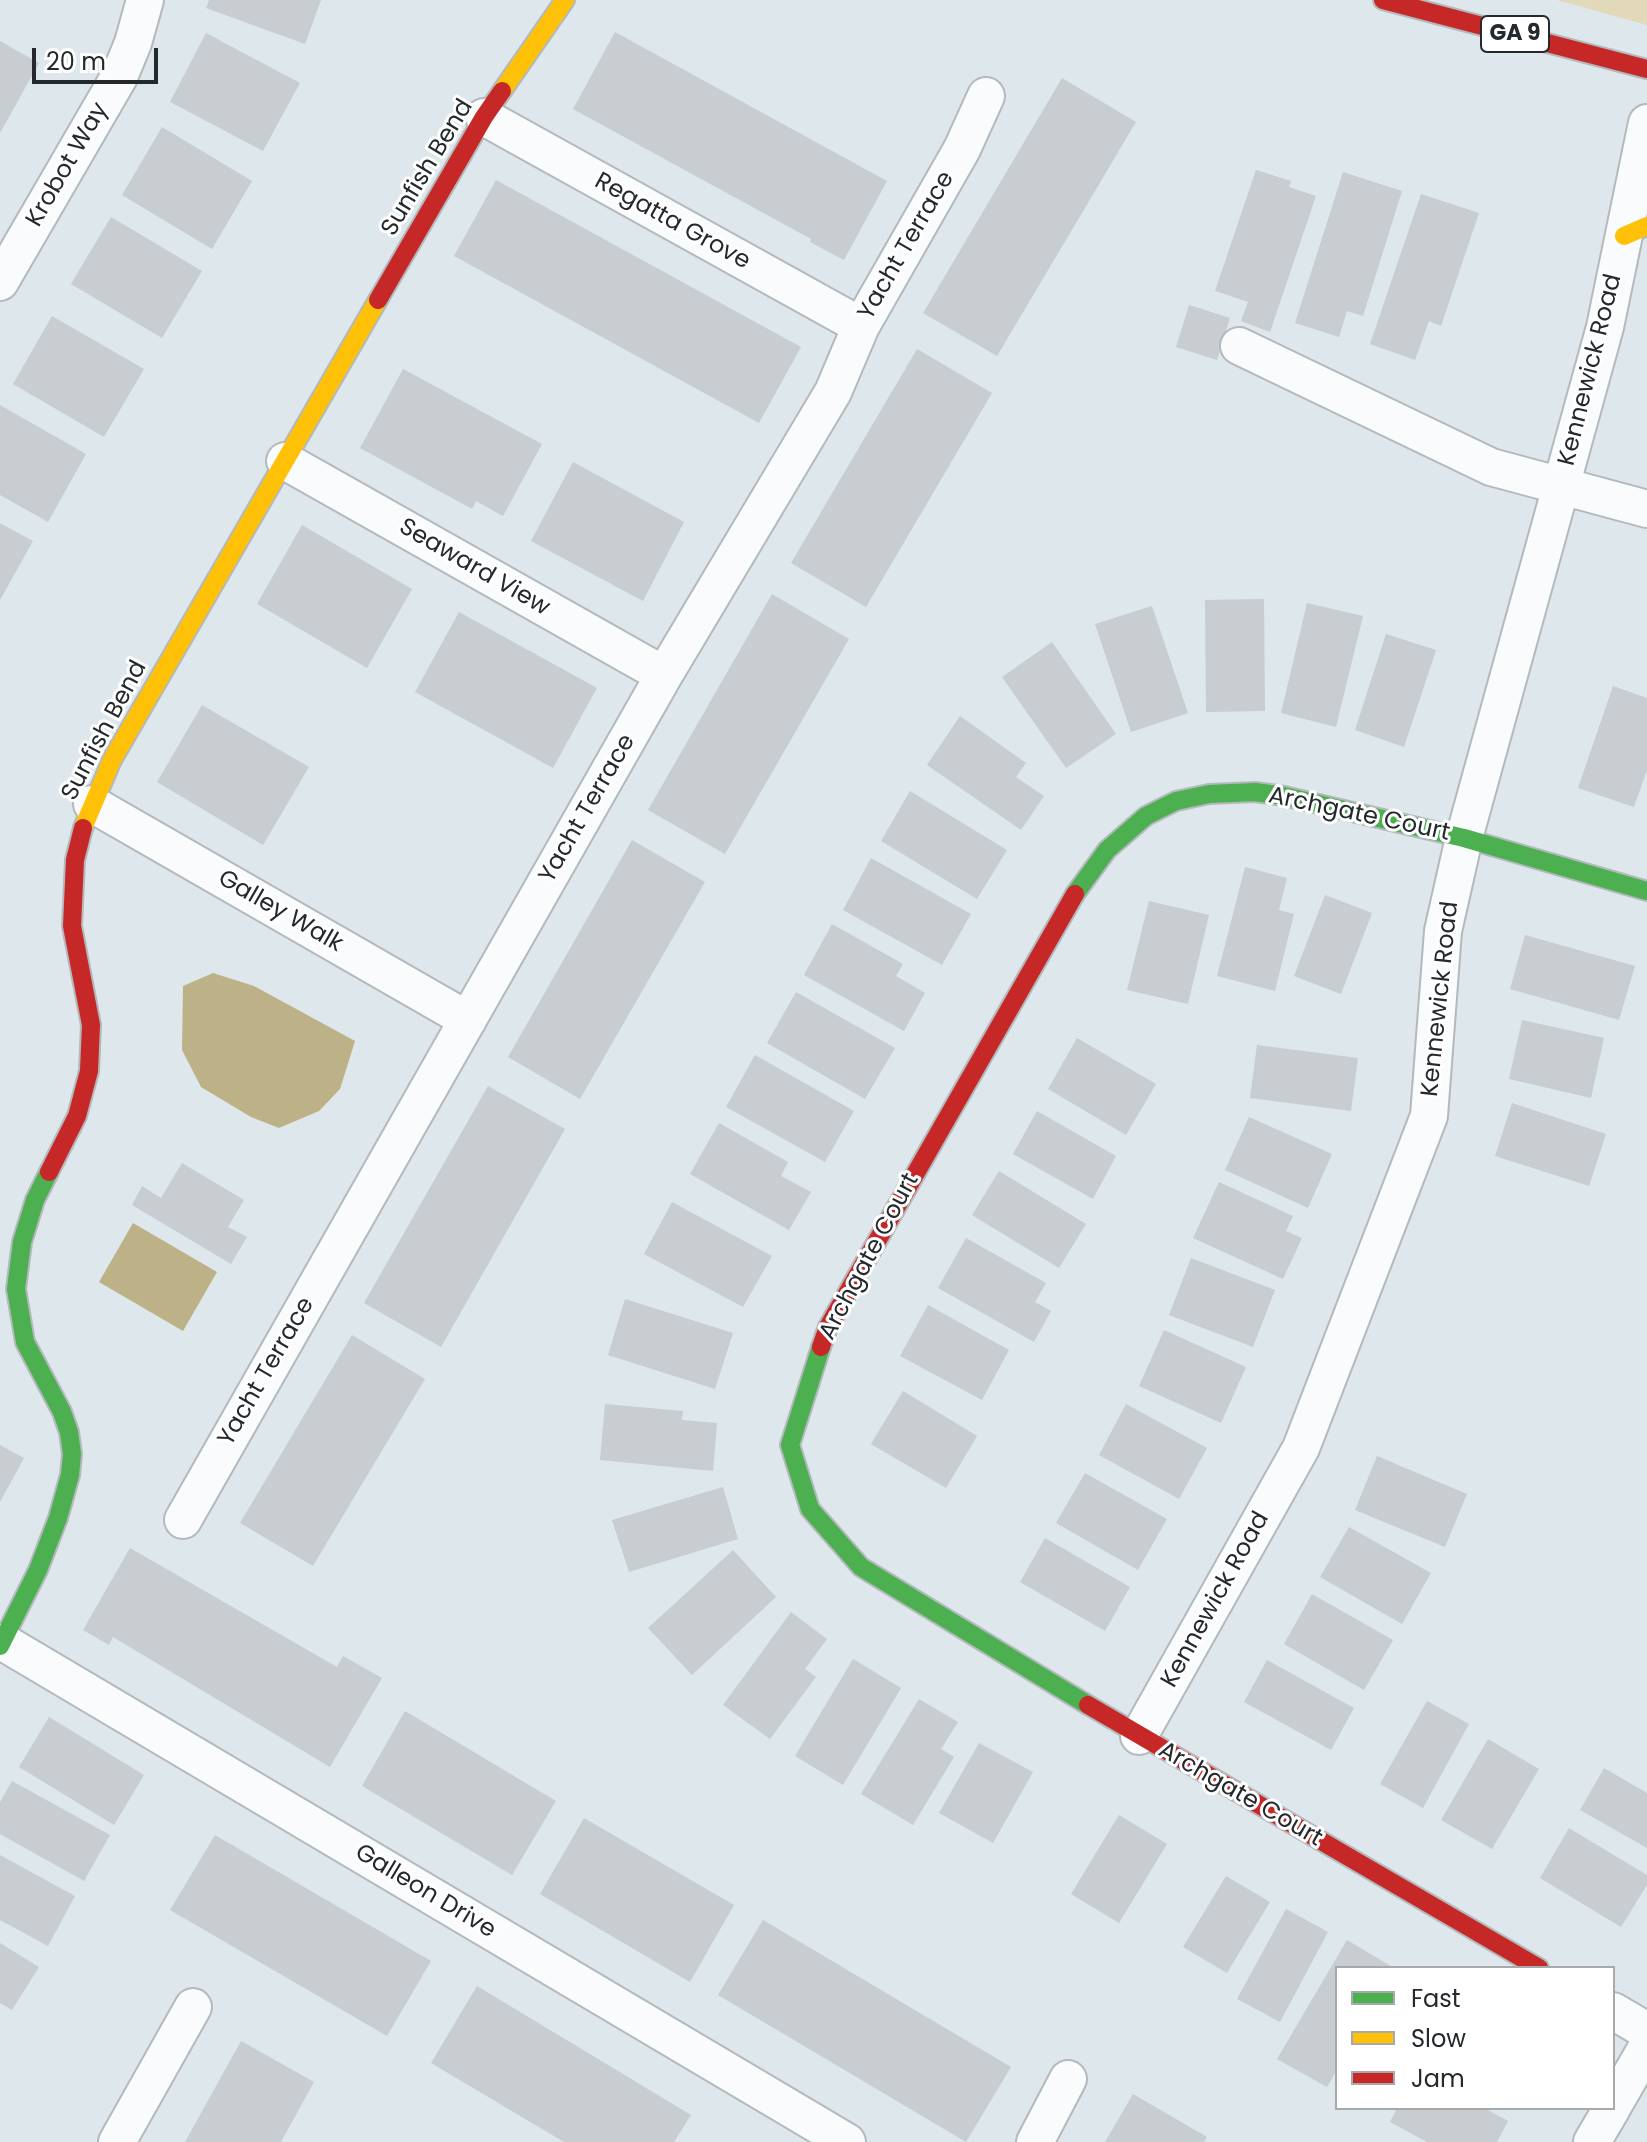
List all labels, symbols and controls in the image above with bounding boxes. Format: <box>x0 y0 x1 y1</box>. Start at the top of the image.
road number: GA 9 <box>1481 16 1549 52</box>
scale bar <box>36 32 162 82</box>
text: 20 m <box>46 45 106 78</box>
street label: Sunfish Bend <box>376 95 480 241</box>
street label: Krobot Way <box>21 98 115 232</box>
street label: Regatta Grove <box>589 167 755 277</box>
street label: Yacht Terrace <box>853 167 961 325</box>
street label: Kennewick Road <box>1553 271 1629 469</box>
street label: Seaward View <box>393 513 555 623</box>
street label: Sunfish Bend <box>56 656 154 806</box>
street label: Yacht Terrace <box>534 730 642 888</box>
street label: Archgate Court <box>1266 782 1452 848</box>
street label: Galley Walk <box>212 865 348 959</box>
street label: Kennewick Road <box>1416 900 1466 1098</box>
street label: Archgate Court <box>814 1169 926 1345</box>
street label: Yacht Terrace <box>213 1293 321 1451</box>
street label: Kennewick Road <box>1156 1507 1276 1693</box>
street label: Archgate Court <box>1153 1736 1327 1854</box>
street label: Galleon Drive <box>349 1839 501 1945</box>
legend <box>1335 1966 1615 2110</box>
text: Fast <box>1411 1982 1461 2015</box>
text: Slow <box>1411 2022 1466 2055</box>
text: Jam <box>1411 2062 1465 2095</box>

